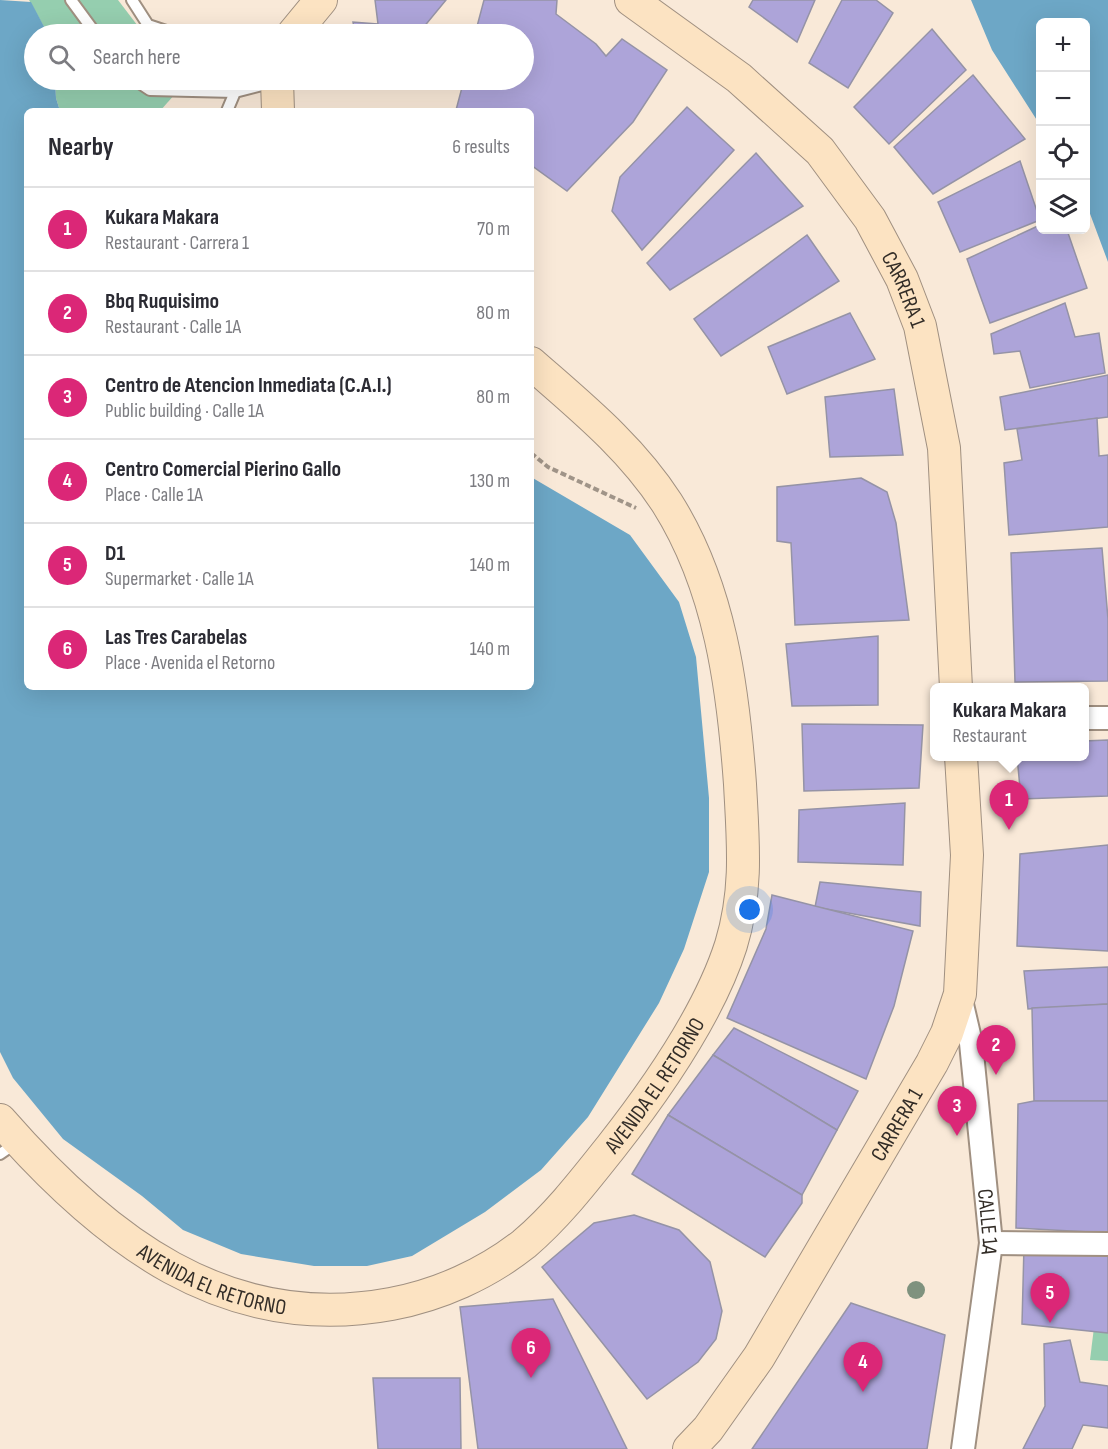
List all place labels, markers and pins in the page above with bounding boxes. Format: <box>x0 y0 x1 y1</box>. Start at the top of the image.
pin: 1 <box>990 780 1028 830</box>
pin: 2 <box>976 1026 1016 1075</box>
pin: 3 <box>938 1086 976 1136</box>
pin: 5 <box>1030 1274 1070 1323</box>
pin: 6 <box>512 1328 550 1378</box>
pin: 4 <box>844 1342 882 1392</box>

